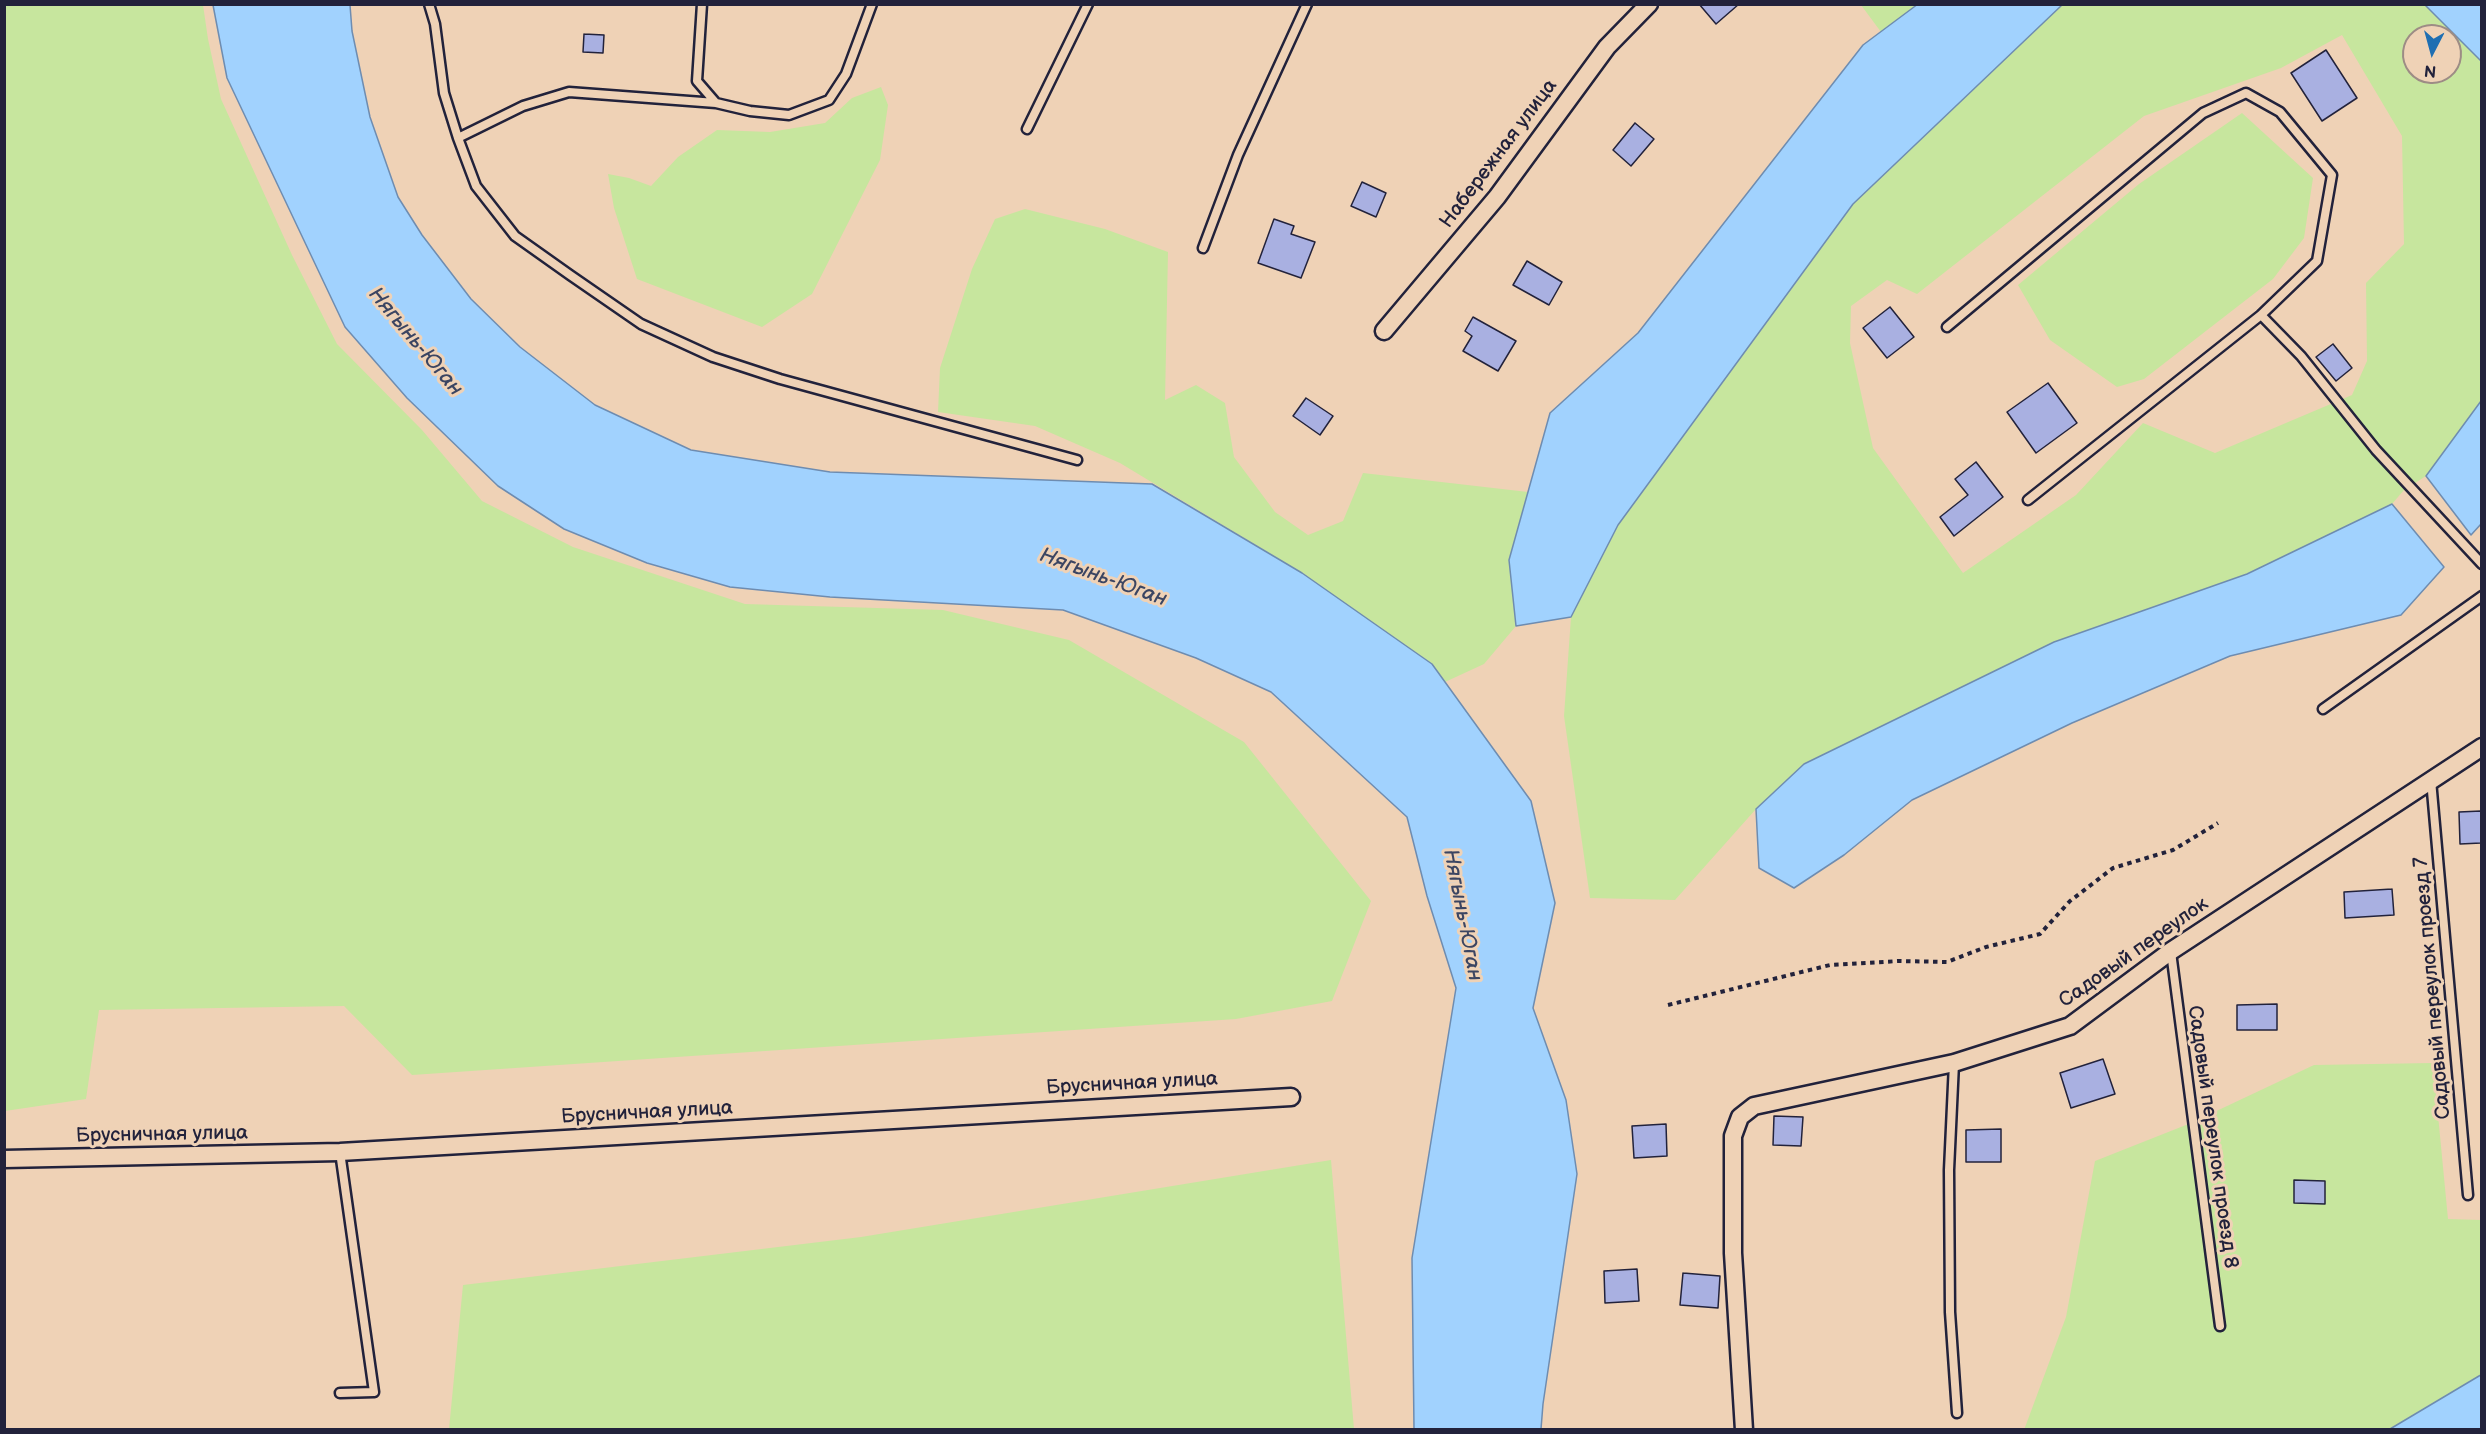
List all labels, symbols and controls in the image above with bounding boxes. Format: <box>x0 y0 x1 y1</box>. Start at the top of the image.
north arrow <box>2402 24 2462 84</box>
text: N <box>2423 60 2437 80</box>
street label: Набережная улица <box>1435 75 1563 233</box>
water label: Нягынь-Юган <box>362 283 468 401</box>
water label: Нягынь-Юган <box>1036 543 1170 613</box>
water label: Нягынь-Юган <box>1437 847 1487 983</box>
street label: Садовый переулок проезд 7 <box>2410 856 2456 1120</box>
street label: Садовый переулок <box>2055 893 2213 1013</box>
street label: Садовый переулок проезд 8 <box>2182 1004 2242 1270</box>
street label: Брусничная улица <box>1045 1068 1219 1100</box>
street label: Брусничная улица <box>560 1097 734 1129</box>
street label: Брусничная улица <box>76 1122 248 1148</box>

